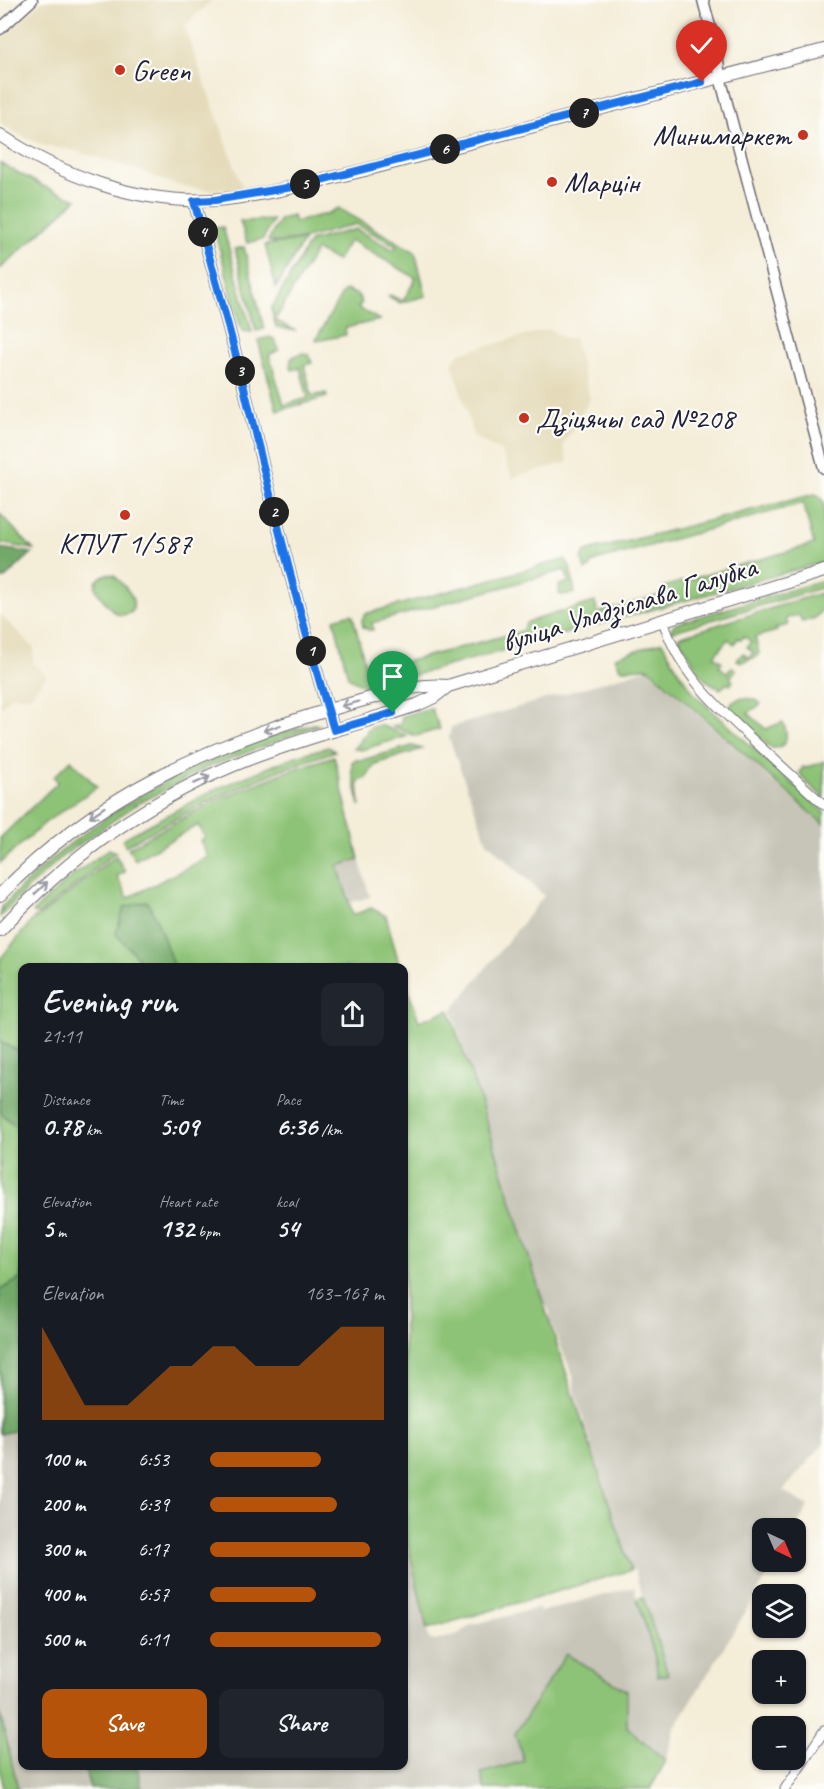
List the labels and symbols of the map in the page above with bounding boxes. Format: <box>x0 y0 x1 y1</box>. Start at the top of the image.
pin <box>676 20 727 82</box>
place label: Green <box>132 51 191 89</box>
marker: Green <box>113 63 127 77</box>
pin: 7 <box>569 98 599 128</box>
place label: Минимаркет <box>653 116 793 154</box>
marker: Минимаркет <box>796 128 810 142</box>
pin: 6 <box>430 134 460 164</box>
place label: Марцін <box>564 163 641 201</box>
pin: 5 <box>290 169 320 199</box>
marker: Марцін <box>545 175 559 189</box>
pin: 4 <box>188 217 218 247</box>
pin: 3 <box>225 356 255 386</box>
place label: Дзіцячы сад №208 <box>536 399 737 437</box>
marker: Дзіцячы сад №208 <box>517 411 531 425</box>
pin: 2 <box>259 497 289 527</box>
marker: КПУТ 1/587 <box>118 508 132 522</box>
place label: КПУТ 1/587 <box>58 524 193 562</box>
street label: вуліца Уладзіслава Галубка <box>497 547 763 661</box>
pin: 1 <box>296 636 326 666</box>
pin <box>367 651 418 713</box>
one-way arrow <box>341 699 360 710</box>
one-way arrow <box>263 723 282 734</box>
one-way arrow <box>192 773 210 785</box>
one-way arrow <box>89 807 106 819</box>
one-way arrow <box>33 881 48 896</box>
north arrow <box>752 1518 806 1572</box>

